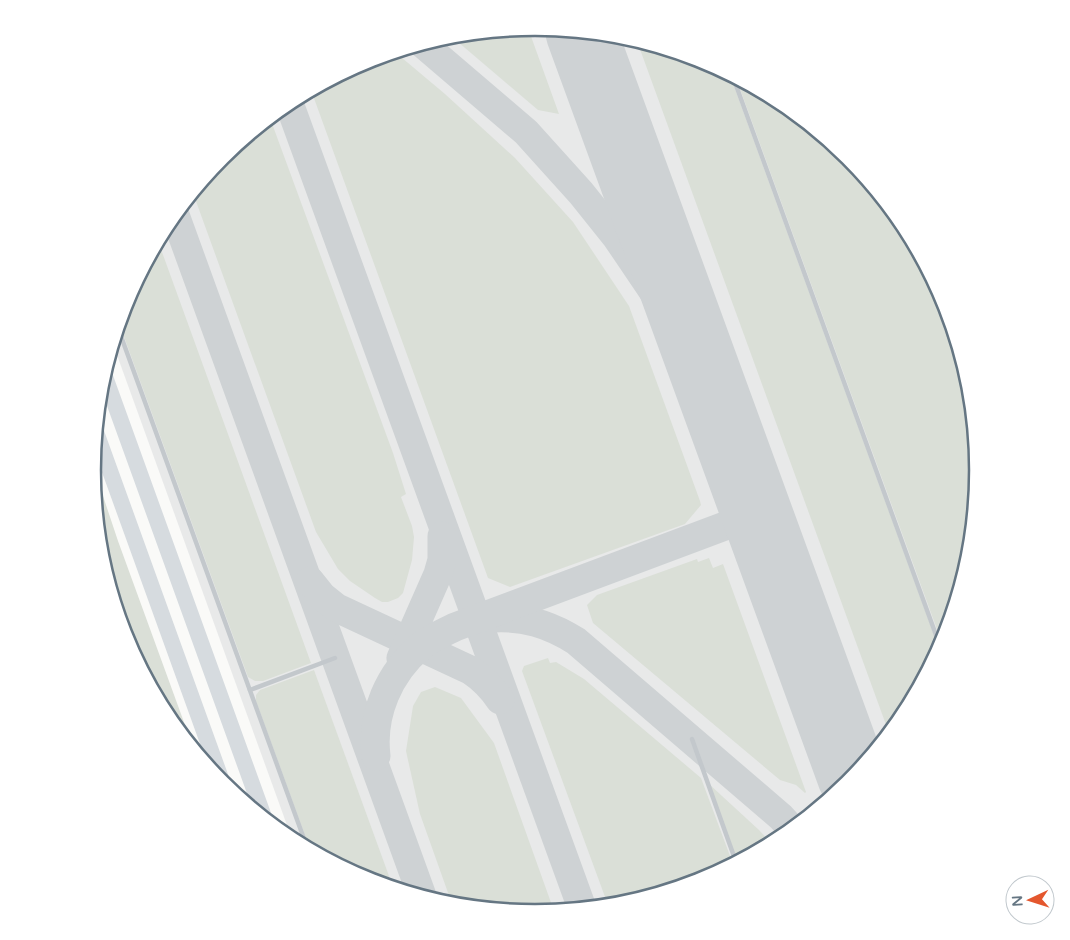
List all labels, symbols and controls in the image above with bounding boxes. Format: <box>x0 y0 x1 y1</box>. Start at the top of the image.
north arrow <box>1005 875 1055 925</box>
text: N <box>1009 895 1026 907</box>

